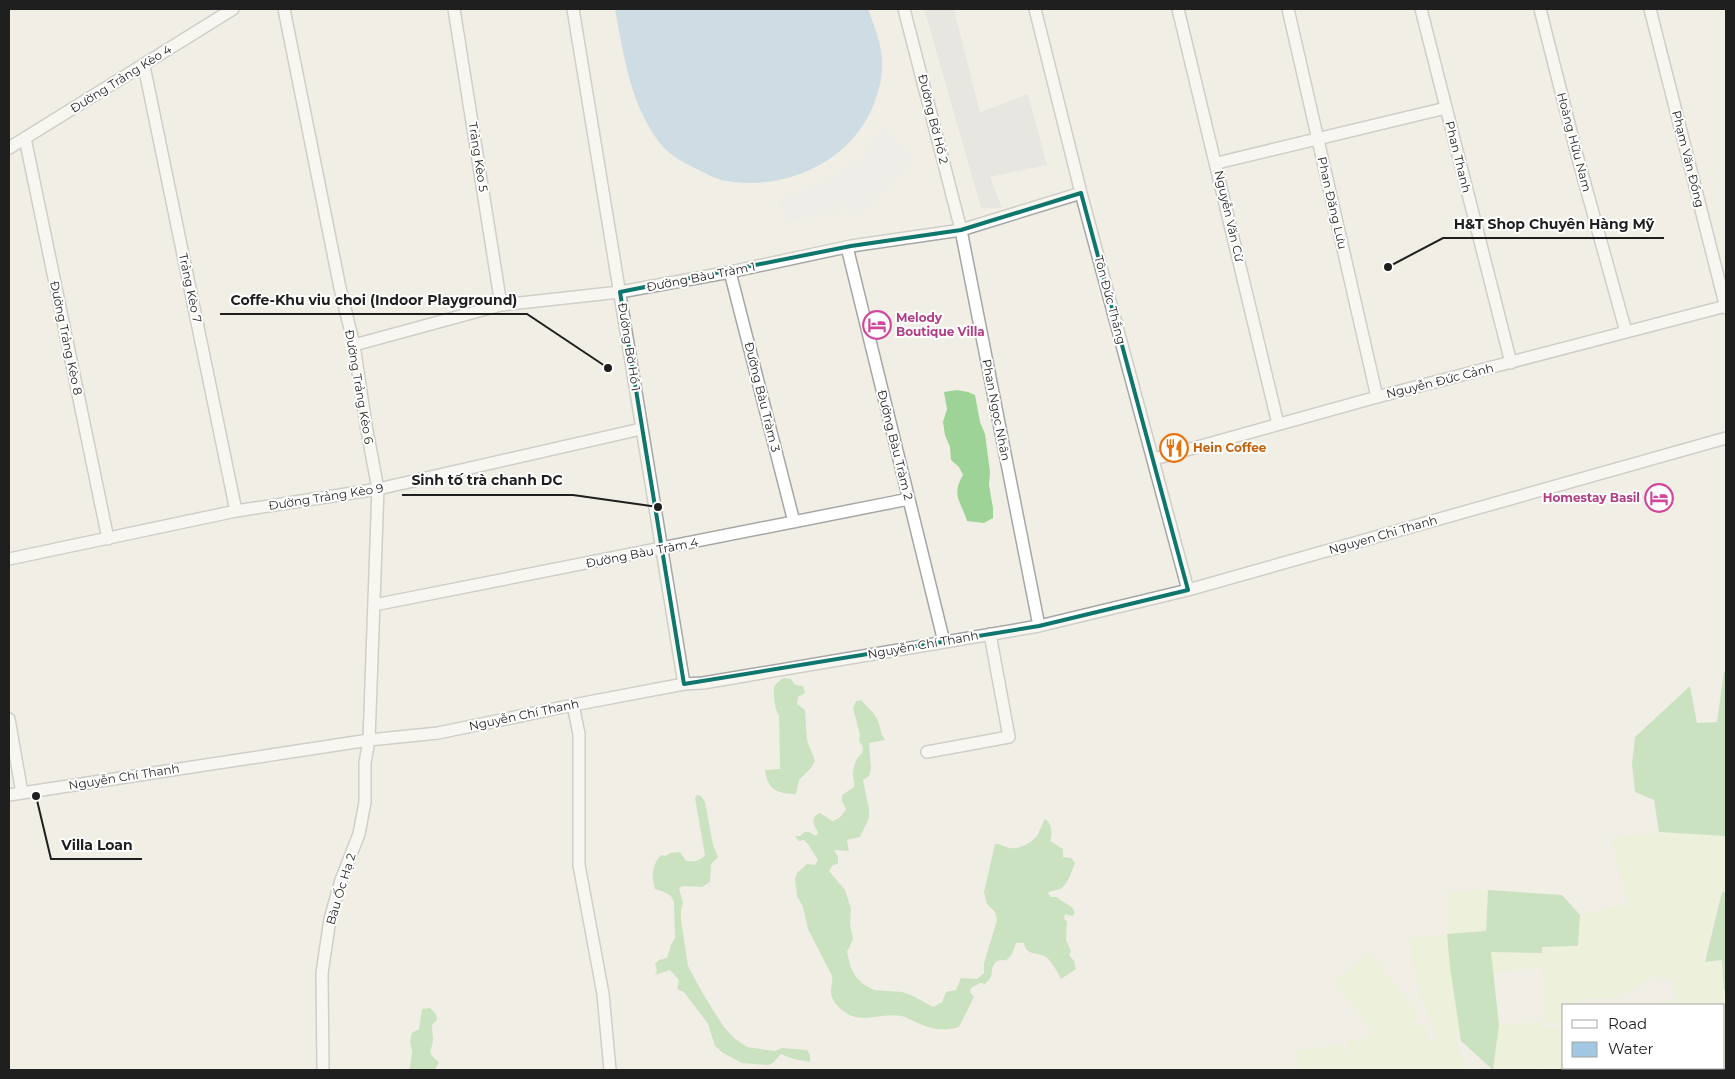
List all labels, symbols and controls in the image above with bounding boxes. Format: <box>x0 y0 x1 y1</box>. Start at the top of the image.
street label: Đường Trảng Kèo 4 <box>67 41 174 116</box>
street label: Đường Bờ Hồ 2 <box>915 73 952 165</box>
street label: Hoàng Hữu Nam <box>1554 91 1595 193</box>
street label: Phạm Văn Đồng <box>1669 109 1708 209</box>
street label: Phan Thanh <box>1442 119 1475 194</box>
street label: Trảng Kèo 5 <box>466 121 491 193</box>
street label: Phan Đăng Lưu <box>1315 155 1350 251</box>
street label: Nguyễn Văn Cừ <box>1212 169 1247 263</box>
callout: H&T Shop Chuyên Hàng Mỹ <box>1443 209 1664 238</box>
text: H&T Shop Chuyên Hàng Mỹ <box>1454 215 1655 233</box>
street label: Trảng Kèo 7 <box>176 252 205 324</box>
street label: Tôn Đức Thắng <box>1091 254 1130 346</box>
street label: Đường Bàu Tràm 1 <box>645 259 757 294</box>
street label: Đường Trảng Kèo 8 <box>47 279 86 397</box>
callout: Coffe-Khu viu choi (Indoor Playground) <box>220 285 527 314</box>
text: Coffe-Khu viu choi (Indoor Playground) <box>231 291 517 309</box>
street label: Đường Bờ Hồ 1 <box>615 302 644 392</box>
hotel icon: Melody Boutique Villa <box>862 310 892 340</box>
place label: Melody Boutique Villa <box>896 310 985 339</box>
street label: Đường Trảng Kèo 6 <box>342 329 377 445</box>
street label: Đường Bàu Tràm 3 <box>742 340 783 454</box>
street label: Phan Ngọc Nhân <box>979 358 1014 462</box>
street label: Nguyễn Đức Cảnh <box>1385 360 1495 401</box>
street label: Đường Bàu Tràm 2 <box>875 388 916 502</box>
restaurant icon: Hein Coffee <box>1159 433 1189 463</box>
place label: Hein Coffee <box>1193 440 1267 455</box>
callout: Sinh tố trà chanh DC <box>402 466 573 495</box>
text: Sinh tố trà chanh DC <box>411 471 563 489</box>
street label: Đường Trảng Kèo 9 <box>267 480 384 513</box>
hotel icon: Homestay Basil <box>1644 483 1674 513</box>
place label: Homestay Basil <box>1543 490 1640 505</box>
street label: Nguyen Chi Thanh <box>1327 512 1439 557</box>
street label: Đường Bàu Tràm 4 <box>584 534 699 571</box>
street label: Nguyễn Chí Thanh <box>866 627 979 662</box>
street label: Nguyễn Chí Thanh <box>467 696 580 734</box>
street label: Nguyễn Chí Thanh <box>67 760 180 793</box>
callout: Villa Loan <box>51 830 142 859</box>
text: Villa Loan <box>60 836 133 854</box>
street label: Bàu Ốc Hạ 2 <box>323 851 359 926</box>
legend <box>1562 1004 1725 1069</box>
text: Road <box>1608 1014 1647 1033</box>
text: Water <box>1608 1039 1654 1058</box>

